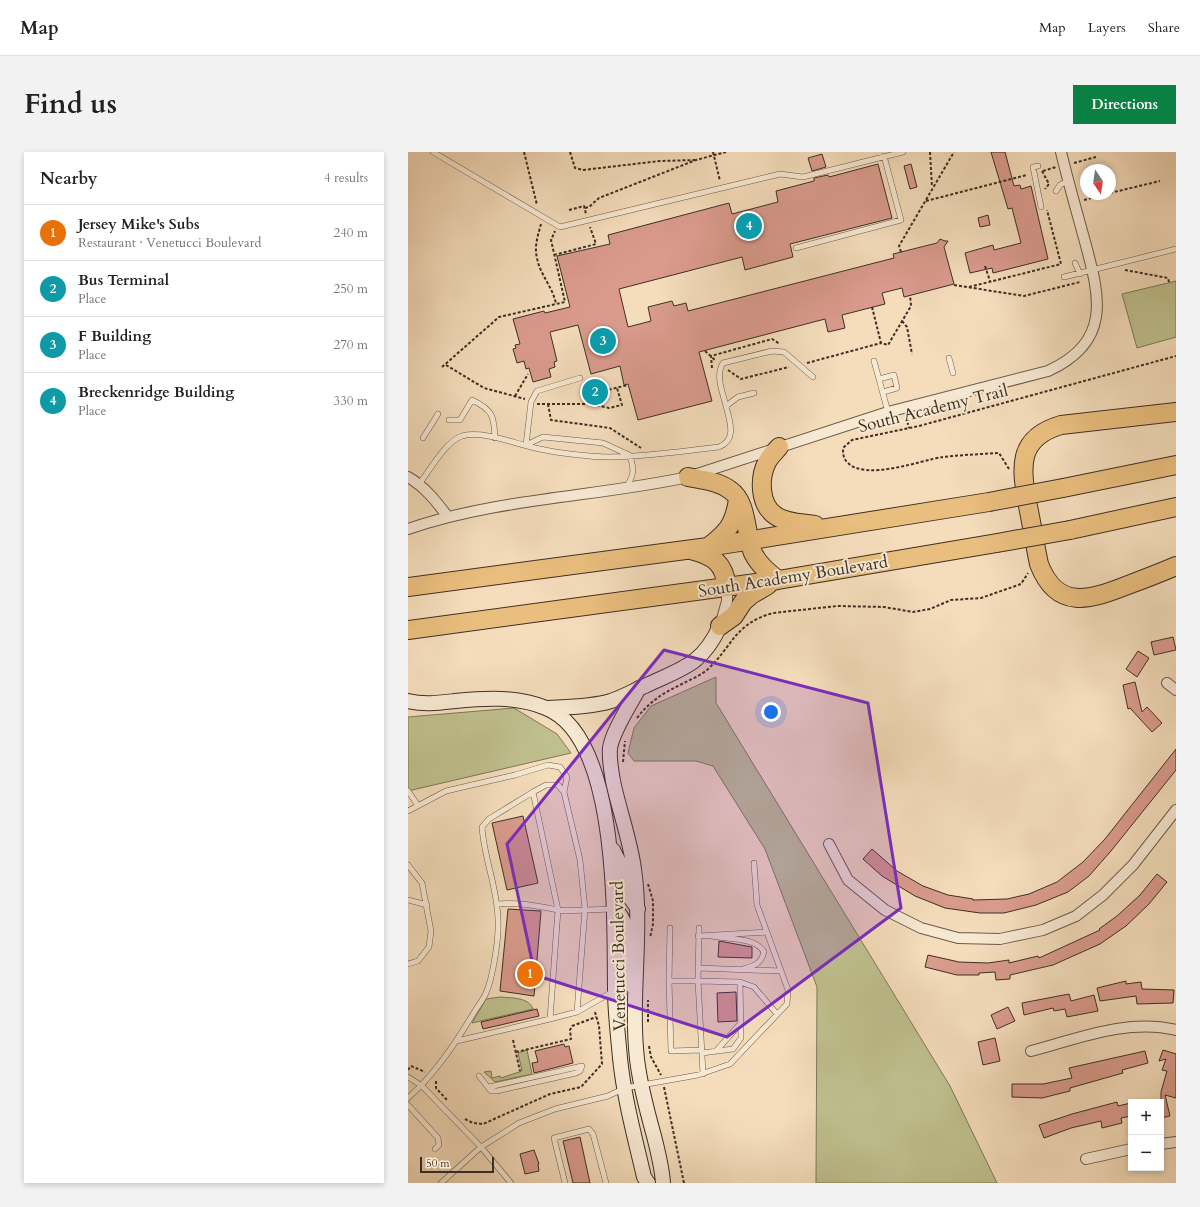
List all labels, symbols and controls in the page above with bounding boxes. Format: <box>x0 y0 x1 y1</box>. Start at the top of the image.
text: Map <box>20 15 59 41</box>
text: Map <box>1039 18 1066 37</box>
text: Layers <box>1088 18 1126 37</box>
text: Share <box>1148 18 1180 37</box>
text: Find us <box>24 85 117 123</box>
button: Directions <box>1073 85 1176 124</box>
north arrow <box>1080 164 1116 200</box>
text: Nearby <box>40 167 97 190</box>
text: 4 results <box>324 169 368 187</box>
pin: 4 <box>736 211 762 241</box>
text: Jersey Mike's Subs <box>78 214 200 234</box>
text: 1 <box>50 224 56 242</box>
text: 240 m <box>334 224 368 242</box>
text: Restaurant · Venetucci Boulevard <box>78 234 261 252</box>
text: Bus Terminal <box>78 270 169 290</box>
text: 2 <box>50 280 56 298</box>
text: 250 m <box>334 280 368 298</box>
text: Place <box>78 290 106 308</box>
text: F Building <box>78 326 151 346</box>
pin: 3 <box>590 326 616 356</box>
text: 3 <box>50 336 56 354</box>
text: 270 m <box>334 336 368 354</box>
text: Place <box>78 346 106 364</box>
pin: 2 <box>582 377 608 407</box>
street label: South Academy Trail <box>856 379 1011 438</box>
text: Breckenridge Building <box>78 382 234 402</box>
text: 4 <box>50 392 56 410</box>
text: 330 m <box>334 392 368 410</box>
text: Place <box>78 402 106 420</box>
street label: South Academy Boulevard <box>697 550 889 603</box>
your location <box>761 702 781 722</box>
street label: Venetucci Boulevard <box>606 881 631 1031</box>
pin: 1 <box>517 959 543 989</box>
map controls <box>1128 1099 1164 1171</box>
button: + <box>1128 1099 1164 1135</box>
button: − <box>1128 1135 1164 1171</box>
scale bar <box>420 1155 494 1174</box>
text: 50 m <box>426 1156 450 1171</box>

